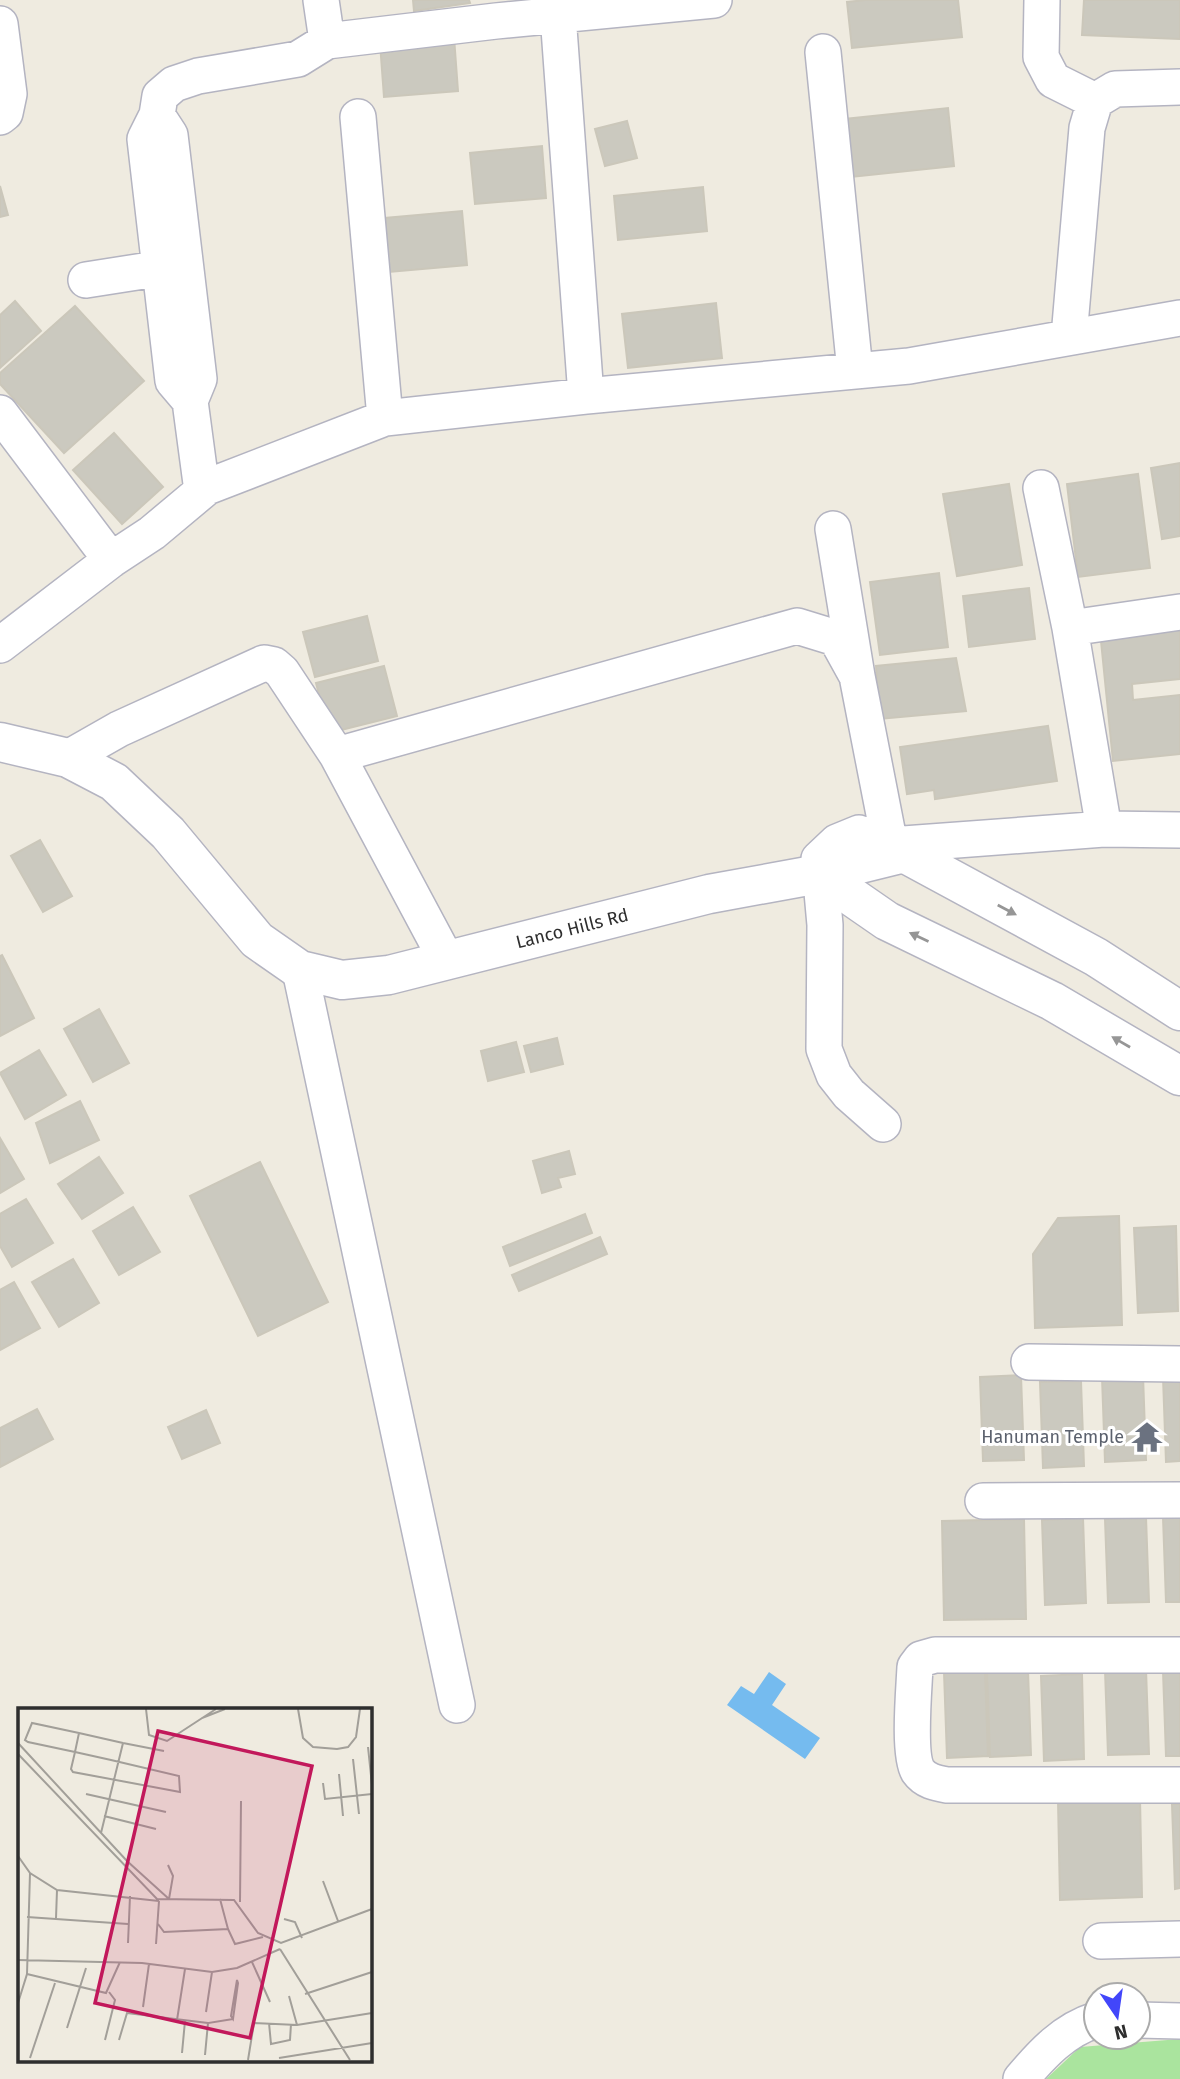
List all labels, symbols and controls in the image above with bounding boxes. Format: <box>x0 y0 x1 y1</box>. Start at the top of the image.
street label: Lanco Hills Rd <box>514 904 631 953</box>
one-way arrow <box>997 904 1016 916</box>
one-way arrow <box>909 931 930 942</box>
one-way arrow <box>1112 1035 1131 1048</box>
temple icon: Hanuman Temple <box>1130 1420 1164 1454</box>
place label: Hanuman Temple <box>981 1426 1124 1448</box>
inset map <box>18 1708 371 2062</box>
north arrow <box>1082 1981 1152 2051</box>
text: N <box>1112 2019 1129 2045</box>

